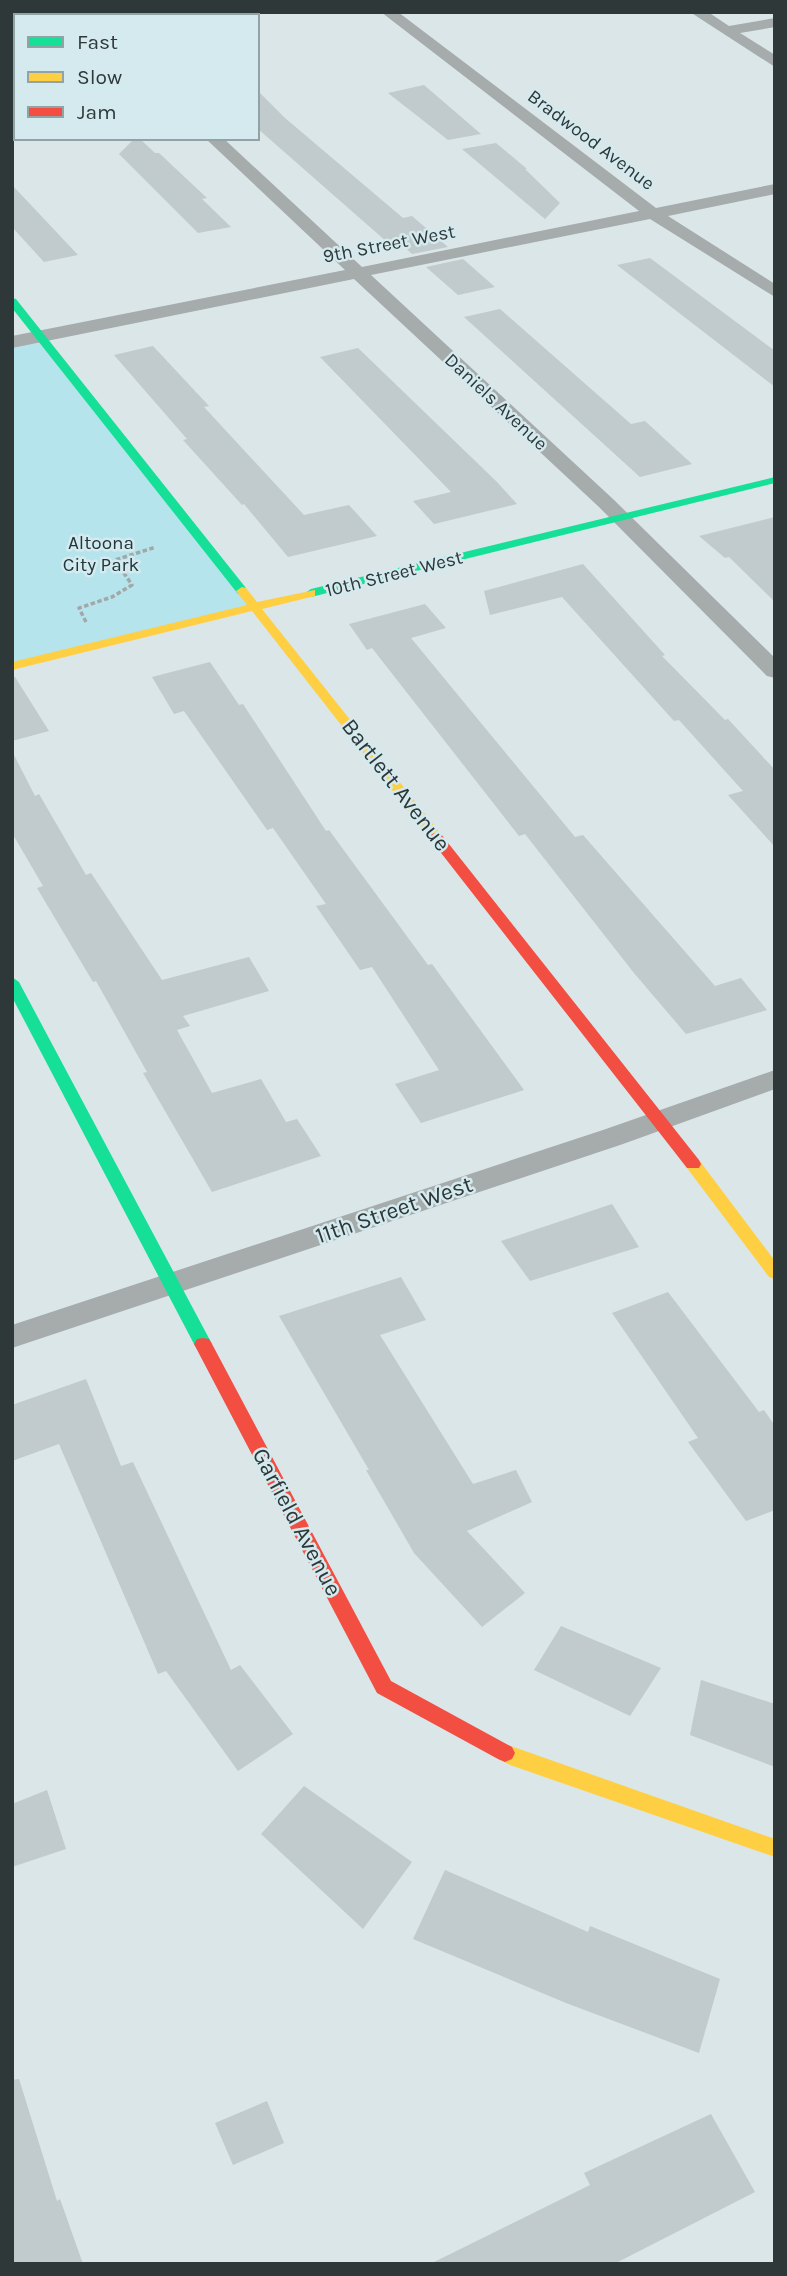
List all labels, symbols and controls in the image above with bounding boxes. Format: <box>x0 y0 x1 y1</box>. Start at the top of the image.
legend <box>14 14 259 140</box>
text: Fast <box>77 30 118 54</box>
text: Slow <box>77 65 122 89</box>
street label: Bradwood Avenue <box>523 85 659 195</box>
text: Jam <box>77 100 117 124</box>
street label: 9th Street West <box>321 220 457 268</box>
street label: Daniels Avenue <box>440 349 552 455</box>
park label: Altoona City Park <box>63 532 139 576</box>
street label: 10th Street West <box>323 546 465 602</box>
street label: Bartlett Avenue <box>336 713 456 857</box>
street label: 11th Street West <box>312 1170 476 1249</box>
street label: Garfield Avenue <box>247 1443 347 1601</box>

